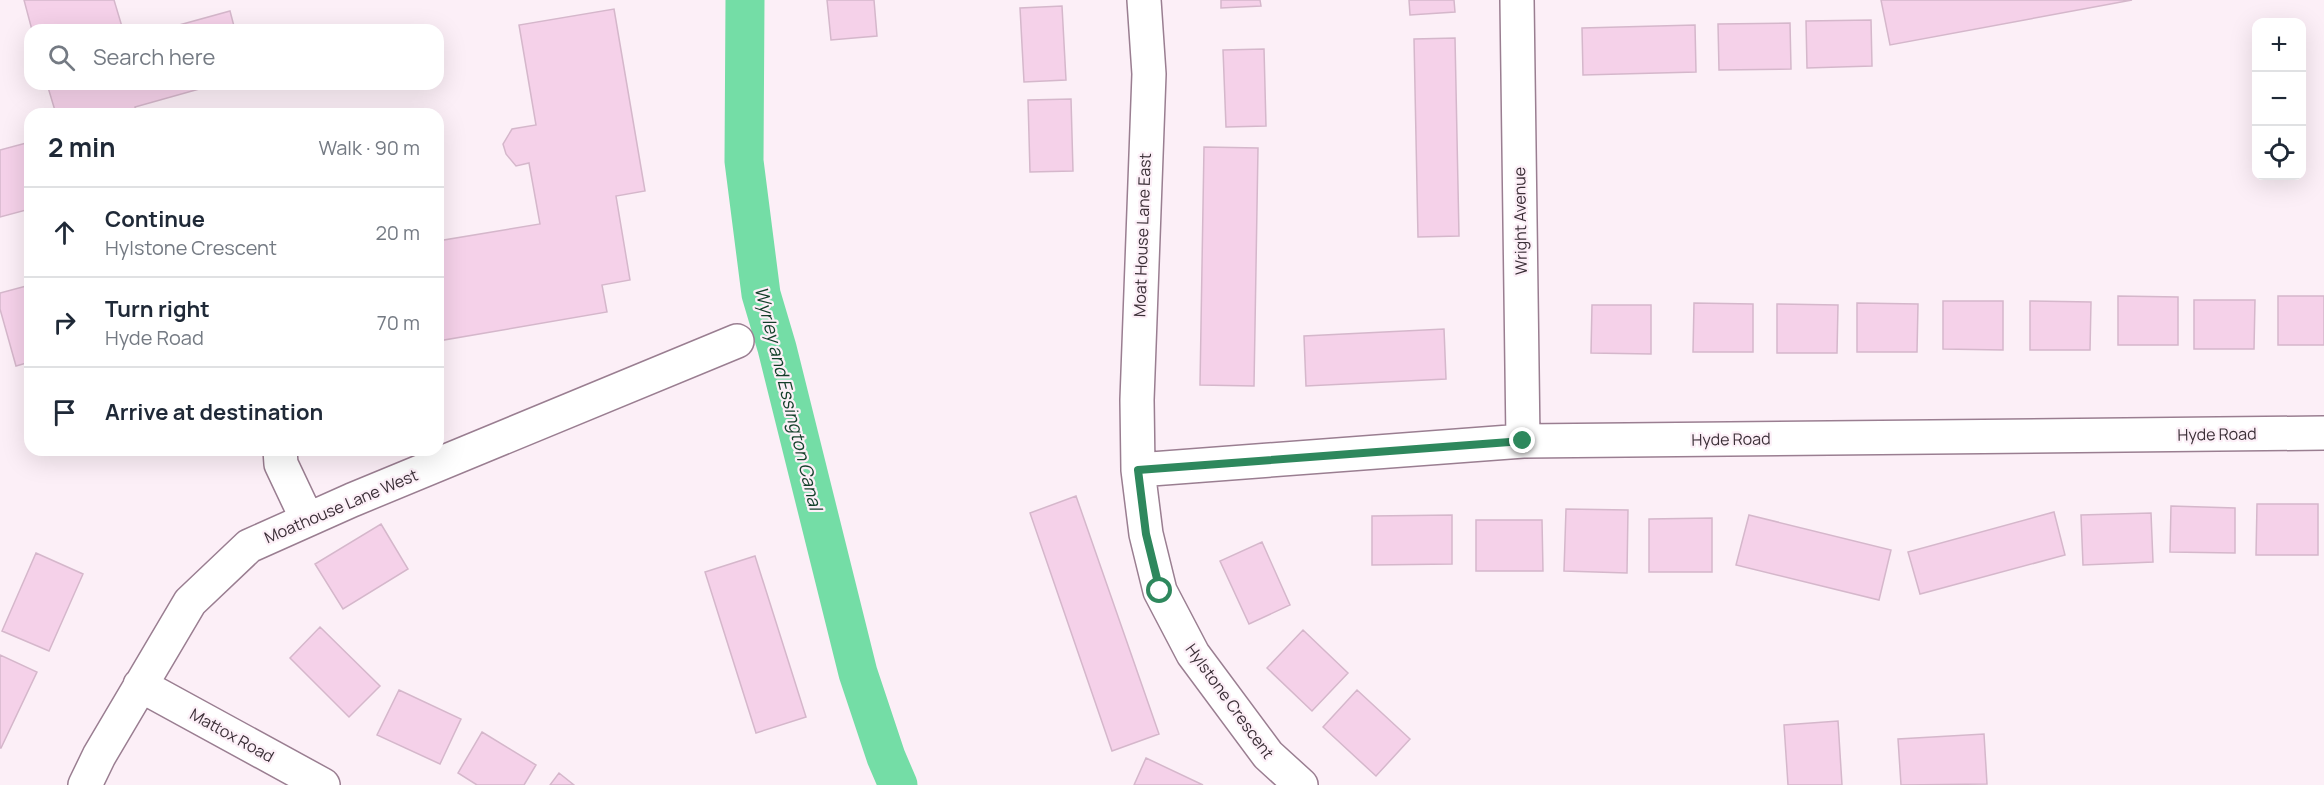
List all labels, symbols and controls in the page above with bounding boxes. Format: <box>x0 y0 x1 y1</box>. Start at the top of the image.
map controls <box>2252 18 2306 180</box>
button: + <box>2252 18 2306 72</box>
search box <box>24 24 444 90</box>
icon: search <box>45 41 78 74</box>
text: Search here <box>93 42 215 72</box>
button: − <box>2252 72 2306 126</box>
button: locate <box>2252 126 2306 180</box>
text: 2 min <box>48 129 116 165</box>
text: Walk · 90 m <box>318 134 420 161</box>
street label: Moat House Lane East <box>1128 153 1156 317</box>
street label: Wright Avenue <box>1508 167 1532 275</box>
text: Continue <box>105 204 205 234</box>
icon: ahead <box>48 216 81 249</box>
text: 20 m <box>375 219 420 246</box>
text: Hylstone Crescent <box>105 234 277 261</box>
water label: Wyrley and Essington Canal <box>750 284 829 515</box>
text: Turn right <box>105 294 210 324</box>
icon: right <box>48 306 81 339</box>
text: 70 m <box>377 309 420 336</box>
text: Hyde Road <box>105 324 204 351</box>
icon: arrive <box>48 396 81 429</box>
text: Arrive at destination <box>105 397 323 427</box>
street label: Hyde Road <box>2177 422 2257 446</box>
route end <box>1509 427 1535 453</box>
street label: Hyde Road <box>1691 427 1771 451</box>
street label: Moathouse Lane West <box>261 464 421 548</box>
route start <box>1146 577 1172 603</box>
street label: Hylstone Crescent <box>1181 639 1279 763</box>
street label: Mattox Road <box>186 703 278 767</box>

